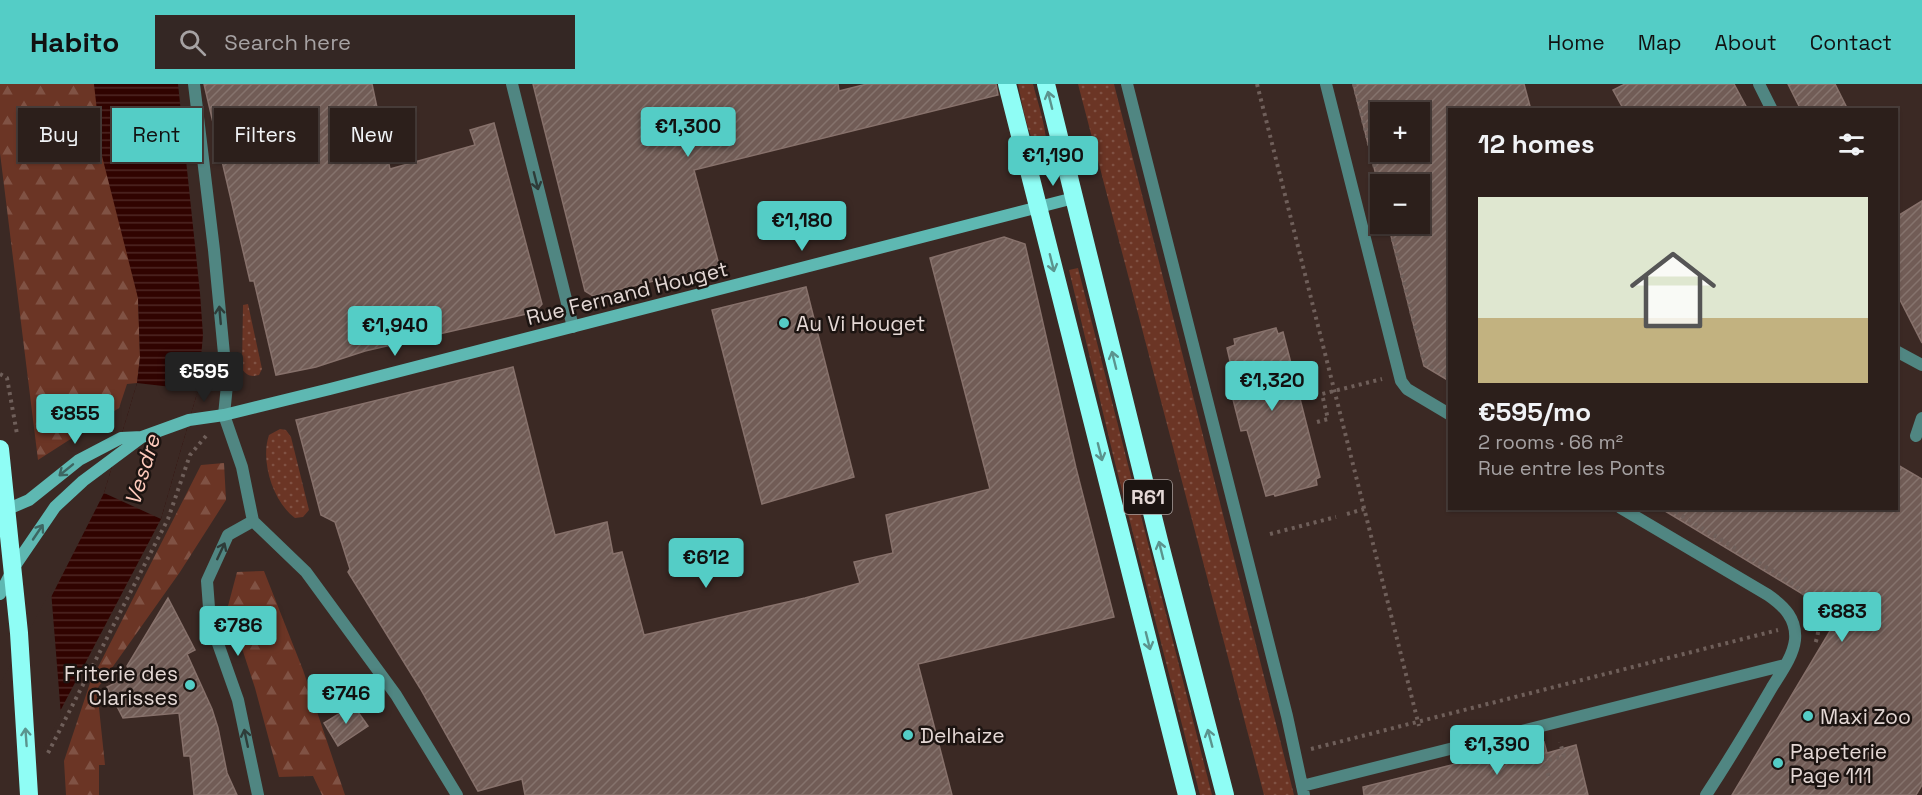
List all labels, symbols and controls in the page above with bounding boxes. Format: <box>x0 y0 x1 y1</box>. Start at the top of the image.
search box <box>155 15 575 69</box>
text: Habito <box>30 24 119 60</box>
icon: search <box>176 26 209 59</box>
text: Search here <box>224 28 351 56</box>
text: Home <box>1547 29 1605 56</box>
text: Map <box>1638 29 1682 56</box>
text: About <box>1715 29 1777 56</box>
text: Contact <box>1810 29 1892 56</box>
one-way arrow <box>1044 91 1056 110</box>
map controls <box>1370 102 1430 234</box>
button: + <box>1370 102 1430 162</box>
pin: €1,300 <box>639 107 737 158</box>
chip: Buy <box>18 108 100 162</box>
chip: Rent <box>112 108 202 162</box>
chip: Filters <box>214 108 318 162</box>
chip: New <box>330 108 415 162</box>
text: €1,300 <box>655 113 721 139</box>
text: 12 homes <box>1478 127 1595 161</box>
icon: filters <box>1835 128 1868 161</box>
pin: €1,190 <box>1004 136 1102 187</box>
text: €1,190 <box>1022 142 1084 168</box>
one-way arrow <box>531 172 543 191</box>
button: − <box>1370 174 1430 234</box>
pin: €1,180 <box>753 201 851 252</box>
text: €1,180 <box>771 207 833 233</box>
icon: home <box>1619 236 1727 344</box>
one-way arrow <box>1047 253 1059 272</box>
street label: Rue Fernand Houget <box>523 255 731 331</box>
one-way arrow <box>214 305 225 325</box>
pin: €1,940 <box>346 306 444 357</box>
place label: Au Vi Houget <box>796 310 926 337</box>
text: €1,940 <box>362 312 428 338</box>
marker: Au Vi Houget <box>777 316 791 330</box>
one-way arrow <box>1108 351 1120 370</box>
pin: €595 <box>168 352 240 403</box>
text: €595 <box>179 358 229 384</box>
pin: €1,320 <box>1223 361 1321 412</box>
text: €1,320 <box>1239 367 1305 393</box>
pin: €855 <box>39 394 111 445</box>
text: €595/mo <box>1478 395 1591 429</box>
text: €855 <box>50 400 100 426</box>
text: 2 rooms · 66 m² <box>1478 429 1623 455</box>
water label: Vesdre <box>118 430 166 509</box>
one-way arrow <box>1095 442 1107 461</box>
text: Rue entre les Ponts <box>1478 455 1665 481</box>
one-way arrow <box>58 464 74 477</box>
road number: R61 <box>1124 480 1172 514</box>
one-way arrow <box>32 524 44 541</box>
pin: €612 <box>670 538 742 589</box>
one-way arrow <box>1155 540 1167 559</box>
one-way arrow <box>215 543 227 561</box>
text: €612 <box>683 544 729 570</box>
pin: €883 <box>1806 592 1878 643</box>
text: €883 <box>1817 598 1867 624</box>
pin: €786 <box>202 606 274 657</box>
text: €786 <box>214 612 263 638</box>
one-way arrow <box>1143 631 1155 650</box>
place label: Friterie des Clarisses <box>64 660 178 711</box>
pin: €746 <box>310 674 382 725</box>
marker: Friterie des Clarisses <box>183 678 197 692</box>
text: €746 <box>322 680 370 706</box>
place label: Maxi Zoo <box>1820 703 1911 730</box>
marker: Maxi Zoo <box>1801 709 1815 723</box>
place label: Delhaize <box>920 722 1005 749</box>
pin: €1,390 <box>1448 725 1546 776</box>
one-way arrow <box>20 727 31 747</box>
marker: Delhaize <box>901 728 915 742</box>
one-way arrow <box>240 729 251 748</box>
one-way arrow <box>1204 729 1215 748</box>
text: €1,390 <box>1464 731 1530 757</box>
place label: Papeterie Page 111 <box>1790 738 1887 789</box>
marker: Papeterie Page 111 <box>1771 756 1785 770</box>

